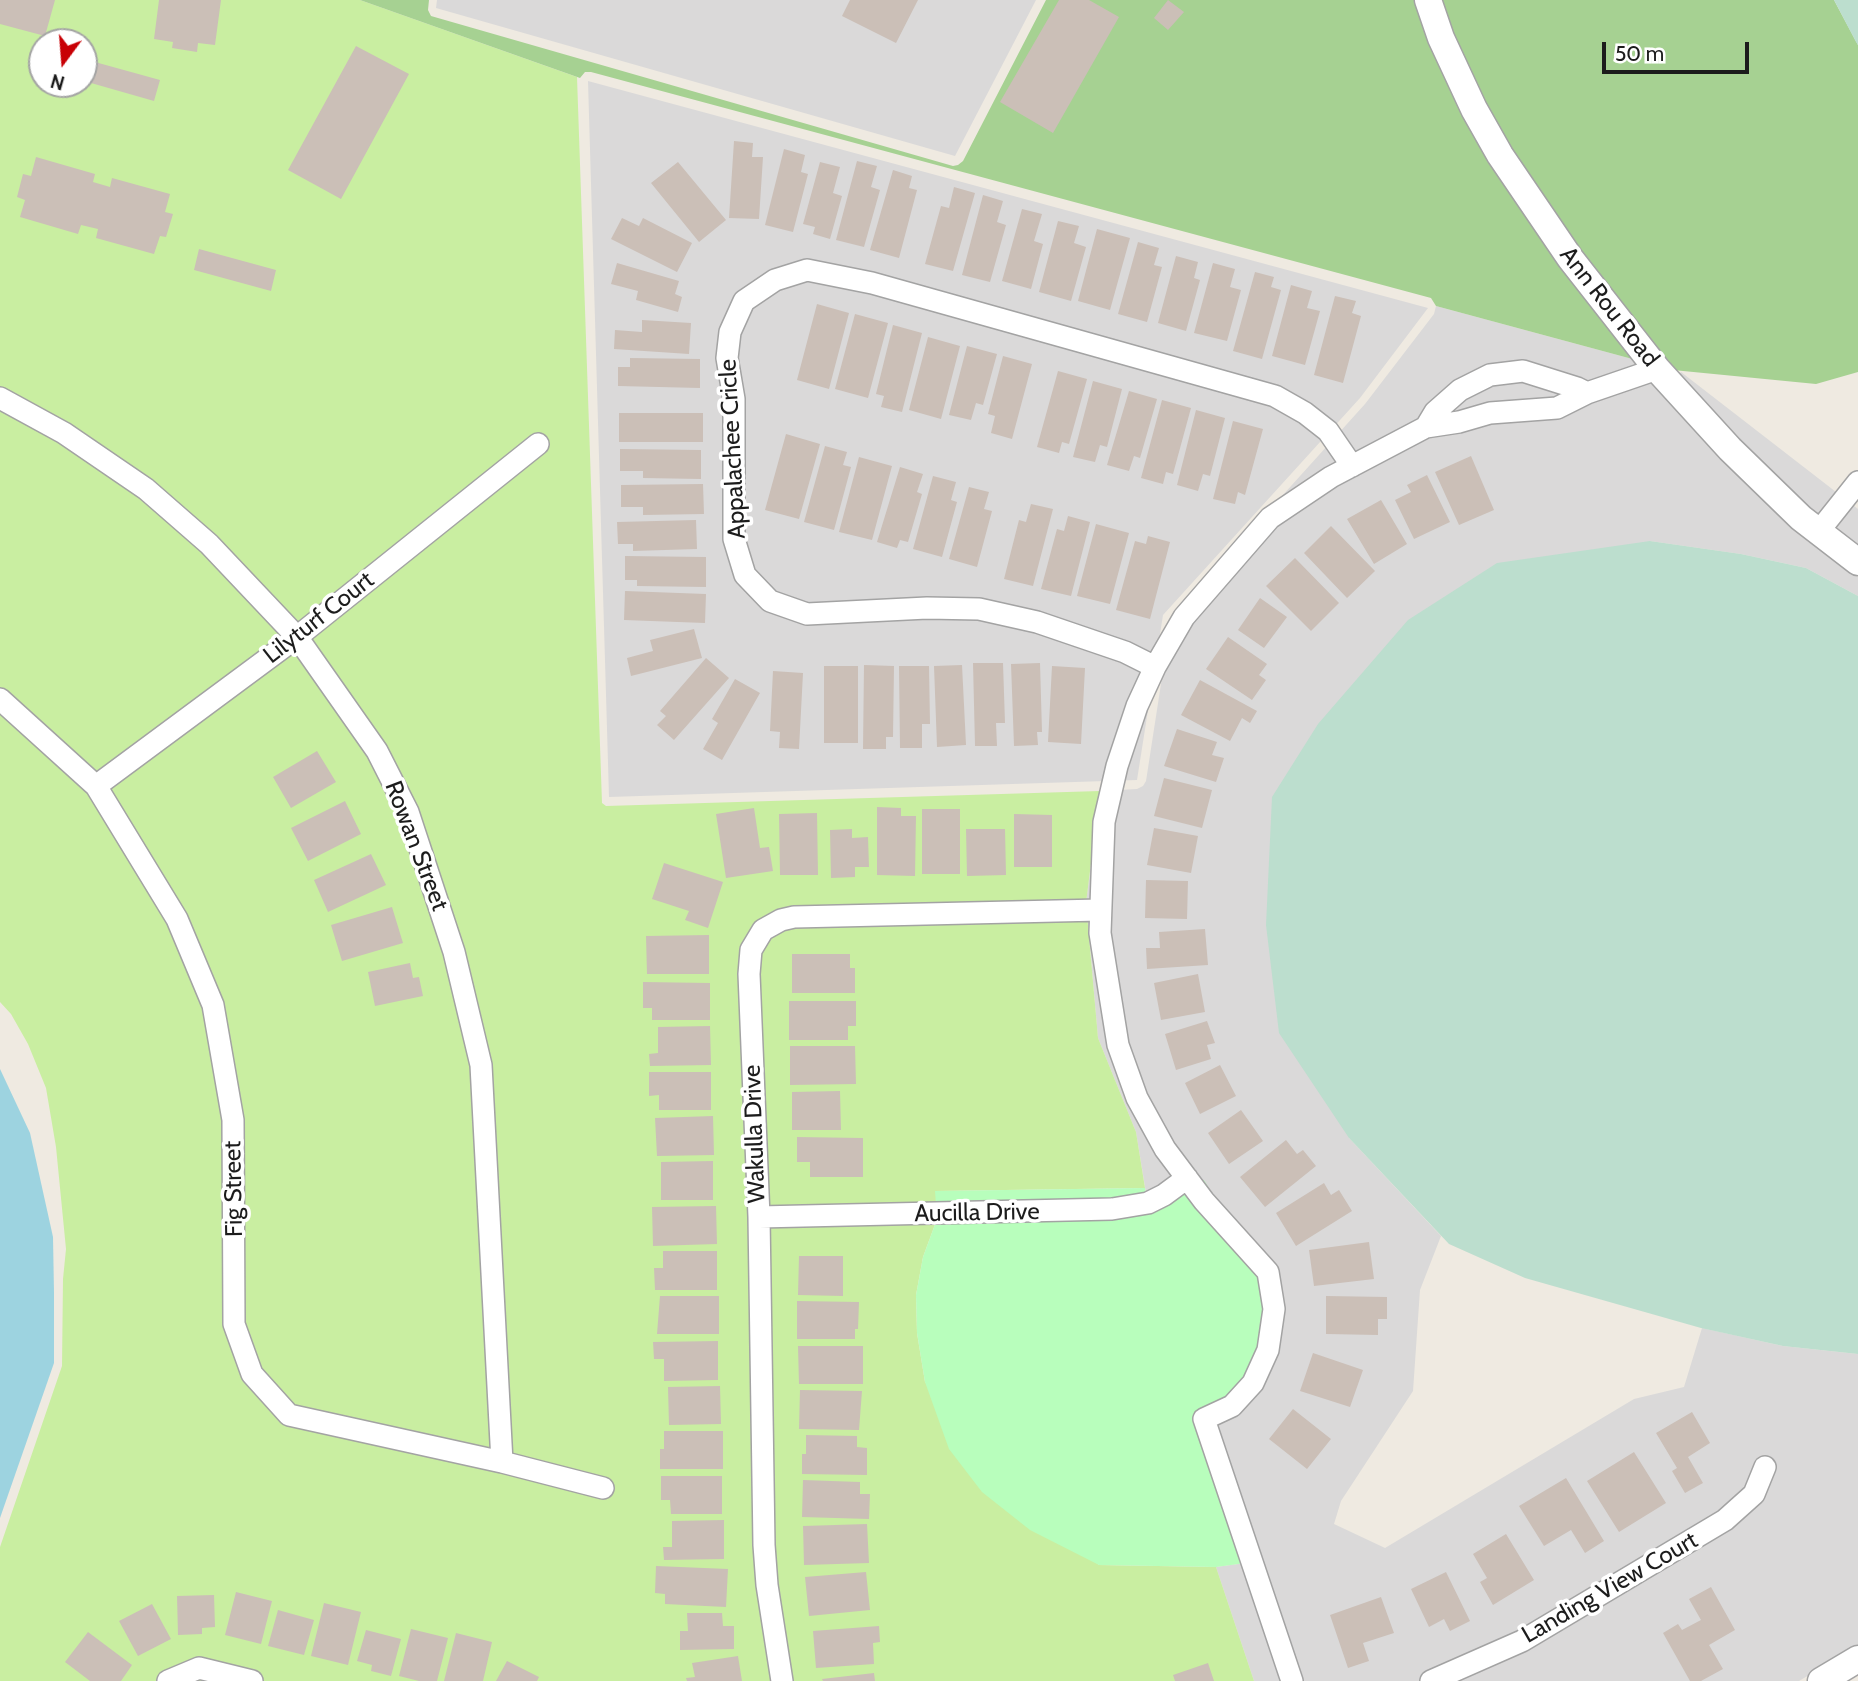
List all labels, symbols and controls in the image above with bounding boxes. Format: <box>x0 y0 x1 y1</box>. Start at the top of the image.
north arrow <box>28 28 98 98</box>
scale bar <box>1606 28 1753 72</box>
text: 50 m <box>1615 41 1664 66</box>
text: N <box>48 69 67 95</box>
street label: Ann Rou Road <box>1553 241 1665 373</box>
street label: Appalachee Cricle <box>714 358 752 540</box>
street label: Lilyturf Court <box>258 566 380 670</box>
street label: Rowan Street <box>378 777 454 915</box>
street label: Wakulla Drive <box>738 1064 772 1204</box>
street label: Fig Street <box>219 1141 249 1237</box>
street label: Aucilla Drive <box>914 1198 1040 1228</box>
street label: Landing View Court <box>1517 1526 1703 1650</box>

